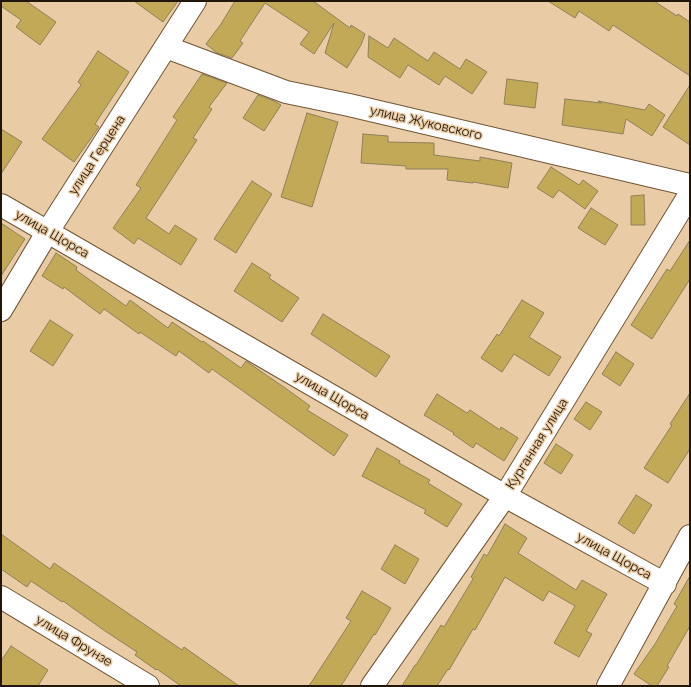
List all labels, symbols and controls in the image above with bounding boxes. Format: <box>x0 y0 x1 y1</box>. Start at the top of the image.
street label: улица Жуковского <box>368 102 484 144</box>
street label: улица Герцена <box>65 112 129 198</box>
street label: улица Щорса <box>12 207 92 261</box>
street label: улица Щорса <box>292 369 372 423</box>
street label: Курганная улица <box>503 396 571 492</box>
street label: улица Щорса <box>574 529 654 583</box>
street label: улица Фрунзе <box>33 612 115 670</box>

